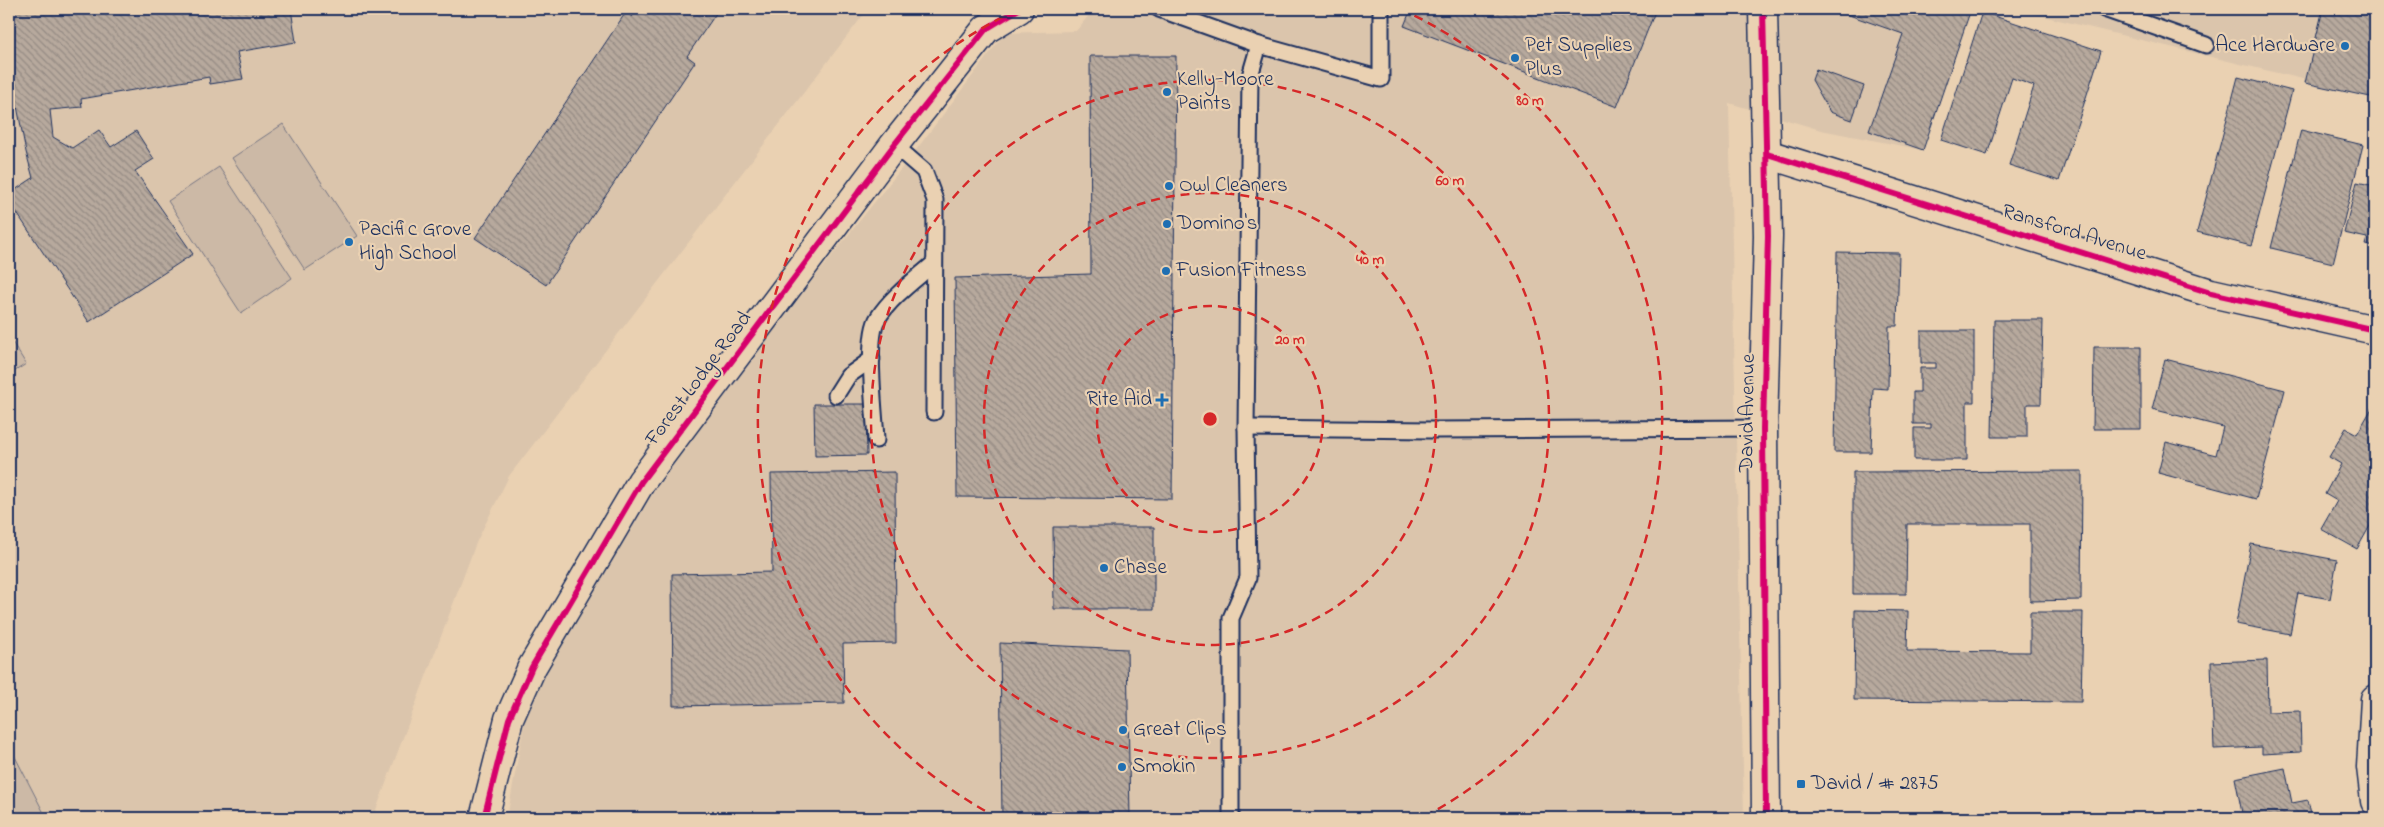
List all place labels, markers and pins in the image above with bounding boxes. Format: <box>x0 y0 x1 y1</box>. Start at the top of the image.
place label: Pet Supplies Plus <box>1525 31 1633 85</box>
place label: Ace Hardware <box>2215 31 2336 61</box>
marker: Ace Hardware <box>2339 40 2351 52</box>
marker: Pet Supplies Plus <box>1509 52 1521 64</box>
place label: Kelly-Moore Paints <box>1177 65 1274 119</box>
marker: Kelly-Moore Paints <box>1161 86 1173 98</box>
place label: Owl Cleaners <box>1179 171 1288 201</box>
marker: Owl Cleaners <box>1163 180 1175 192</box>
place label: Domino's <box>1176 209 1258 239</box>
place label: Pacific Grove High School <box>359 215 472 271</box>
marker: Domino's <box>1161 218 1173 230</box>
marker: Pacific Grove High School <box>343 236 355 248</box>
place label: Fusion Fitness <box>1175 256 1307 286</box>
marker: Fusion Fitness <box>1160 265 1172 277</box>
place label: Rite Aid <box>1086 385 1152 415</box>
marker: Rite Aid <box>1156 394 1168 406</box>
centre of rings <box>1201 410 1219 428</box>
place label: Chase <box>1114 553 1168 583</box>
marker: Chase <box>1098 562 1110 574</box>
place label: Great Clips <box>1133 715 1227 745</box>
marker: Great Clips <box>1117 724 1129 736</box>
place label: Smokin <box>1132 752 1195 782</box>
marker: Smokin <box>1116 761 1128 773</box>
place label: David / # 2875 <box>1810 769 1939 799</box>
marker: David / # 2875 <box>1795 778 1807 790</box>

